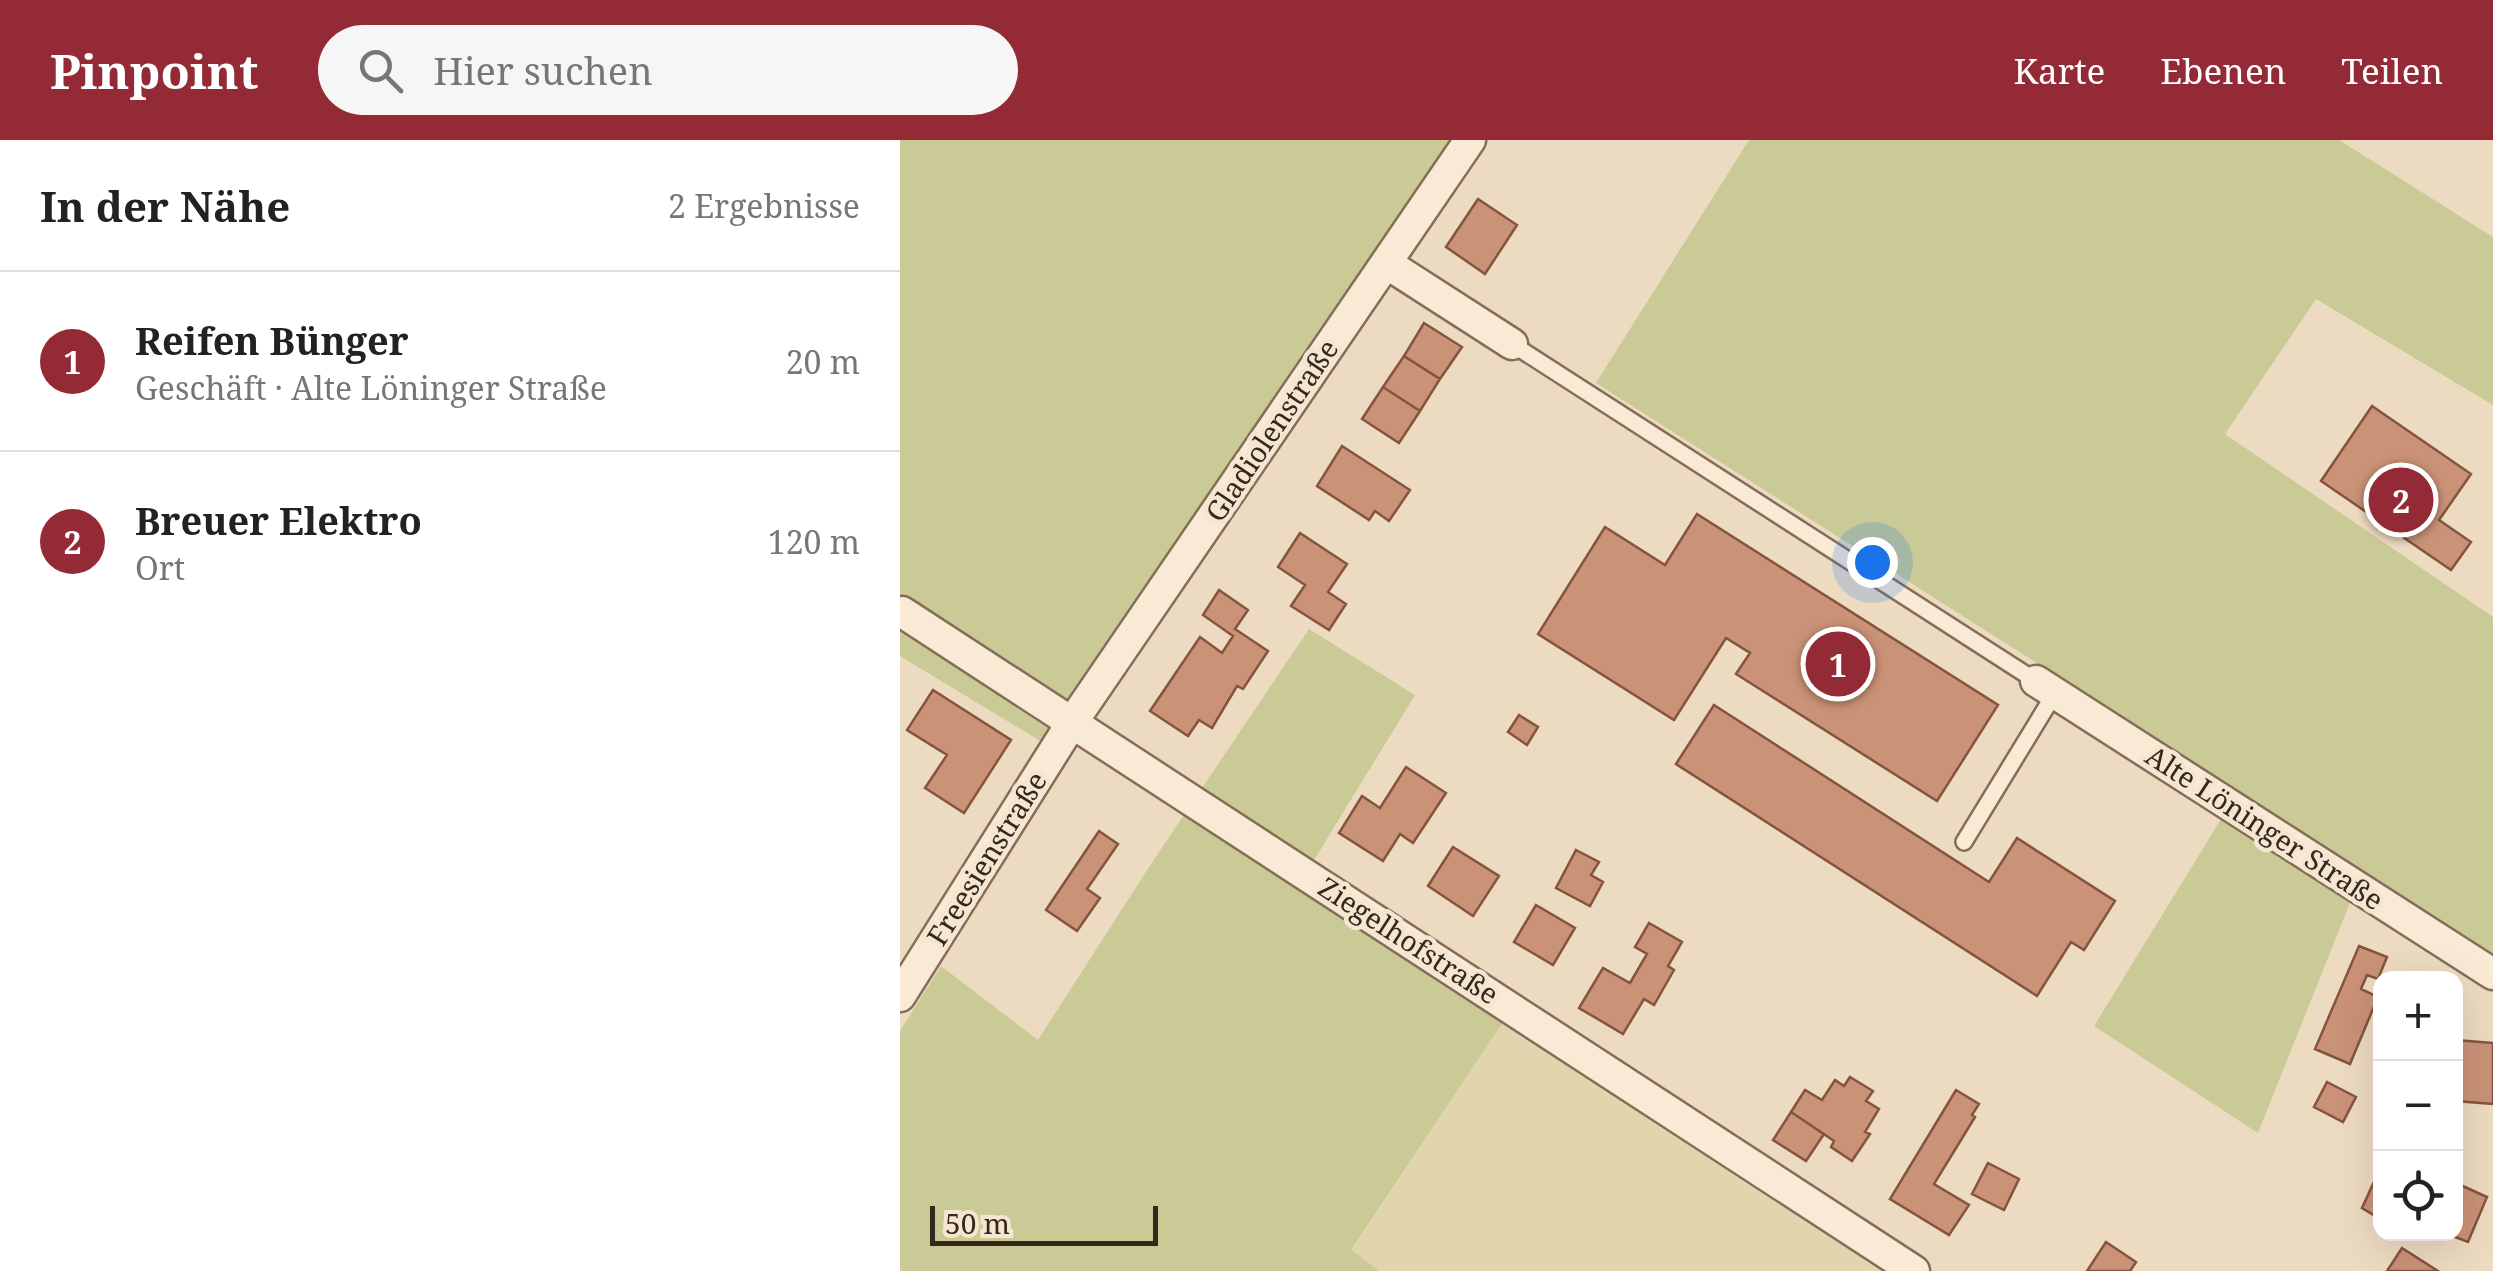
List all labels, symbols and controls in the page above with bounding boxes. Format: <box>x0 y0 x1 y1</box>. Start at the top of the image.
search box <box>318 25 1018 115</box>
text: Pinpoint <box>50 38 258 103</box>
icon: search <box>353 43 408 98</box>
text: Hier suchen <box>433 44 653 96</box>
text: Karte <box>2014 47 2105 94</box>
text: Ebenen <box>2160 47 2286 94</box>
text: Teilen <box>2341 47 2443 94</box>
text: In der Nähe <box>40 177 290 234</box>
text: 2 Ergebnisse <box>668 184 860 227</box>
text: Reifen Bünger <box>135 314 409 366</box>
street label: Gladiolenstraße <box>1196 331 1346 529</box>
text: 1 <box>63 340 82 383</box>
text: 20 m <box>786 340 860 383</box>
text: Geschäft · Alte Löninger Straße <box>135 366 607 409</box>
pin: 2 <box>2368 462 2434 538</box>
text: Breuer Elektro <box>135 494 422 546</box>
text: 2 <box>63 520 82 563</box>
text: 120 m <box>768 520 860 563</box>
your location <box>1847 537 1898 588</box>
text: Ort <box>135 546 185 589</box>
pin: 1 <box>1806 626 1870 702</box>
street label: Alte Löninger Straße <box>2139 736 2391 918</box>
street label: Freesienstraße <box>917 764 1055 952</box>
street label: Ziegelhofstraße <box>1312 868 1506 1012</box>
map controls <box>2373 971 2463 1241</box>
button: + <box>2373 971 2463 1061</box>
button: − <box>2373 1061 2463 1151</box>
button: locate <box>2373 1151 2463 1241</box>
scale bar <box>930 1201 1158 1246</box>
text: 50 m <box>945 1204 1010 1242</box>

